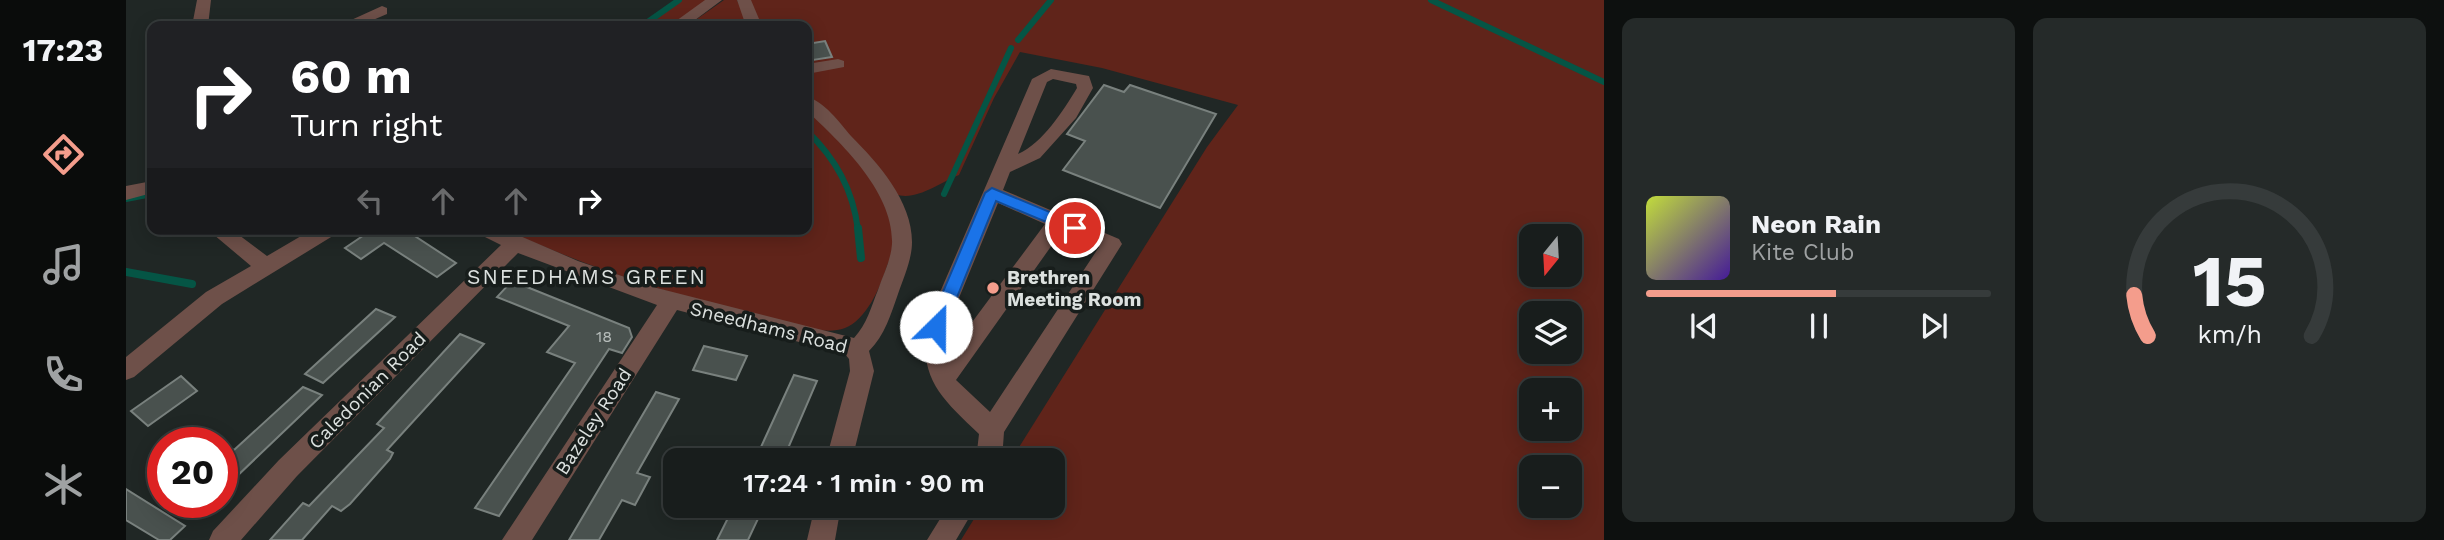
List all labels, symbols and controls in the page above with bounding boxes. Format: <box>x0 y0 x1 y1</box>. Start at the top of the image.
text: 17:23 <box>23 31 103 69</box>
text: 60 m <box>290 47 412 105</box>
icon: right <box>175 49 266 140</box>
text: Turn right <box>290 106 442 144</box>
icon: directions <box>39 130 88 179</box>
icon: left <box>351 182 389 220</box>
icon: ahead <box>424 182 462 220</box>
icon: ahead <box>497 182 535 220</box>
icon: right <box>570 182 608 220</box>
pin <box>1045 198 1105 258</box>
icon: arrive <box>1056 209 1094 247</box>
text: Neon Rain <box>1751 209 1881 239</box>
north arrow <box>1519 224 1582 287</box>
map controls <box>1519 224 1582 518</box>
text: 15 <box>2193 238 2266 324</box>
text: Kite Club <box>1751 239 1854 266</box>
icon: music <box>39 240 88 289</box>
district label: SNEEDHAMS GREEN <box>467 264 707 289</box>
place label: Brethren Meeting Room <box>1007 266 1141 311</box>
marker: Brethren Meeting Room <box>985 280 1001 296</box>
position arrow <box>899 290 973 364</box>
street label: Sneedhams Road <box>688 297 850 358</box>
button: layers <box>1519 301 1582 364</box>
icon: previous <box>1685 307 1723 345</box>
icon: pause <box>1800 307 1838 345</box>
icon: next <box>1915 307 1953 345</box>
text: km/h <box>2197 320 2262 349</box>
street label: Caledonian Road <box>304 327 431 454</box>
house number: 18 <box>596 327 612 346</box>
icon: phone <box>39 350 88 399</box>
street label: Bazeley Road <box>550 364 636 479</box>
button: + <box>1519 378 1582 441</box>
speed limit sign: 20 <box>147 427 238 518</box>
button: − <box>1519 455 1582 518</box>
icon: climate <box>39 460 88 509</box>
text: 17:24 · 1 min · 90 m <box>743 468 985 498</box>

